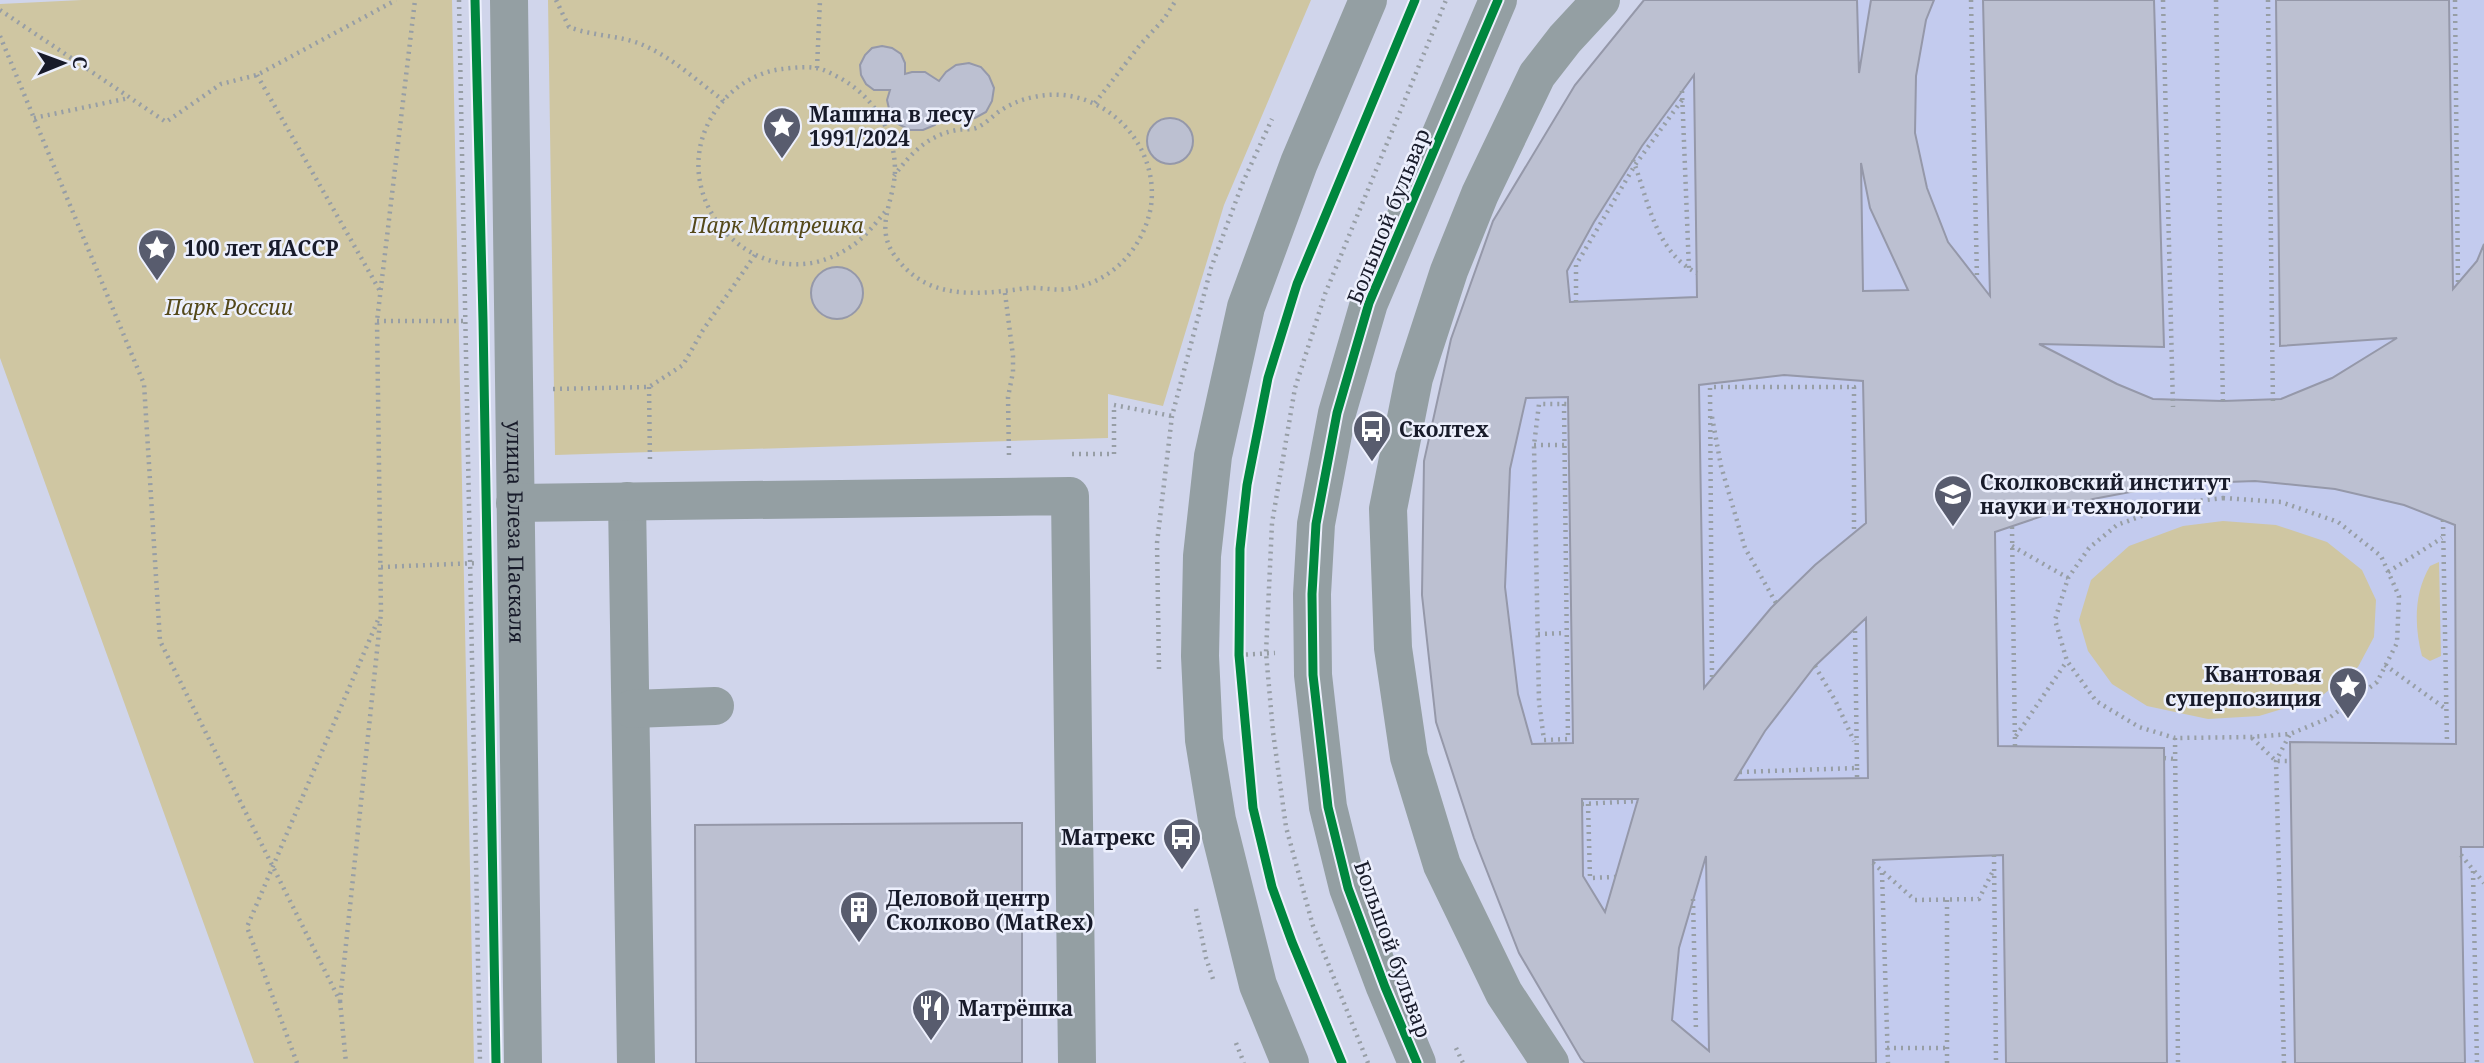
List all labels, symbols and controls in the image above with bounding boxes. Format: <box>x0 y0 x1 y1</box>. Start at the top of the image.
north arrow <box>28 28 98 98</box>
text: С <box>67 56 93 69</box>
place label: Машина в лесу 1991/2024 <box>809 100 975 152</box>
place icon: Машина в лесу 1991/2024 <box>761 105 803 160</box>
street label: Большой бульвар <box>1340 124 1436 308</box>
park label: Парк Матрешка <box>689 211 864 239</box>
place icon: 100 лет ЯАССР <box>136 227 178 282</box>
place label: 100 лет ЯАССР <box>184 234 339 262</box>
park label: Парк России <box>164 293 294 321</box>
bus stop icon: Сколтех <box>1351 408 1393 463</box>
place label: Сколтех <box>1399 415 1489 443</box>
street label: улица Блеза Паскаля <box>501 420 531 644</box>
place label: Сколковский институт науки и технологии <box>1980 468 2231 520</box>
school or university icon: Сколковский институт науки и технологии <box>1932 473 1974 528</box>
place label: Квантовая суперпозиция <box>2165 660 2321 712</box>
place icon: Квантовая суперпозиция <box>2327 665 2369 720</box>
bus stop icon: Матрекс <box>1161 816 1203 871</box>
place label: Матрекс <box>1061 823 1155 851</box>
street label: Большой бульвар <box>1348 857 1438 1041</box>
place label: Деловой центр Сколково (MatRex) <box>886 884 1094 936</box>
building icon: Деловой центр Сколково (MatRex) <box>838 889 880 944</box>
restaurant icon: Матрёшка <box>910 987 952 1042</box>
place label: Матрёшка <box>958 994 1073 1022</box>

